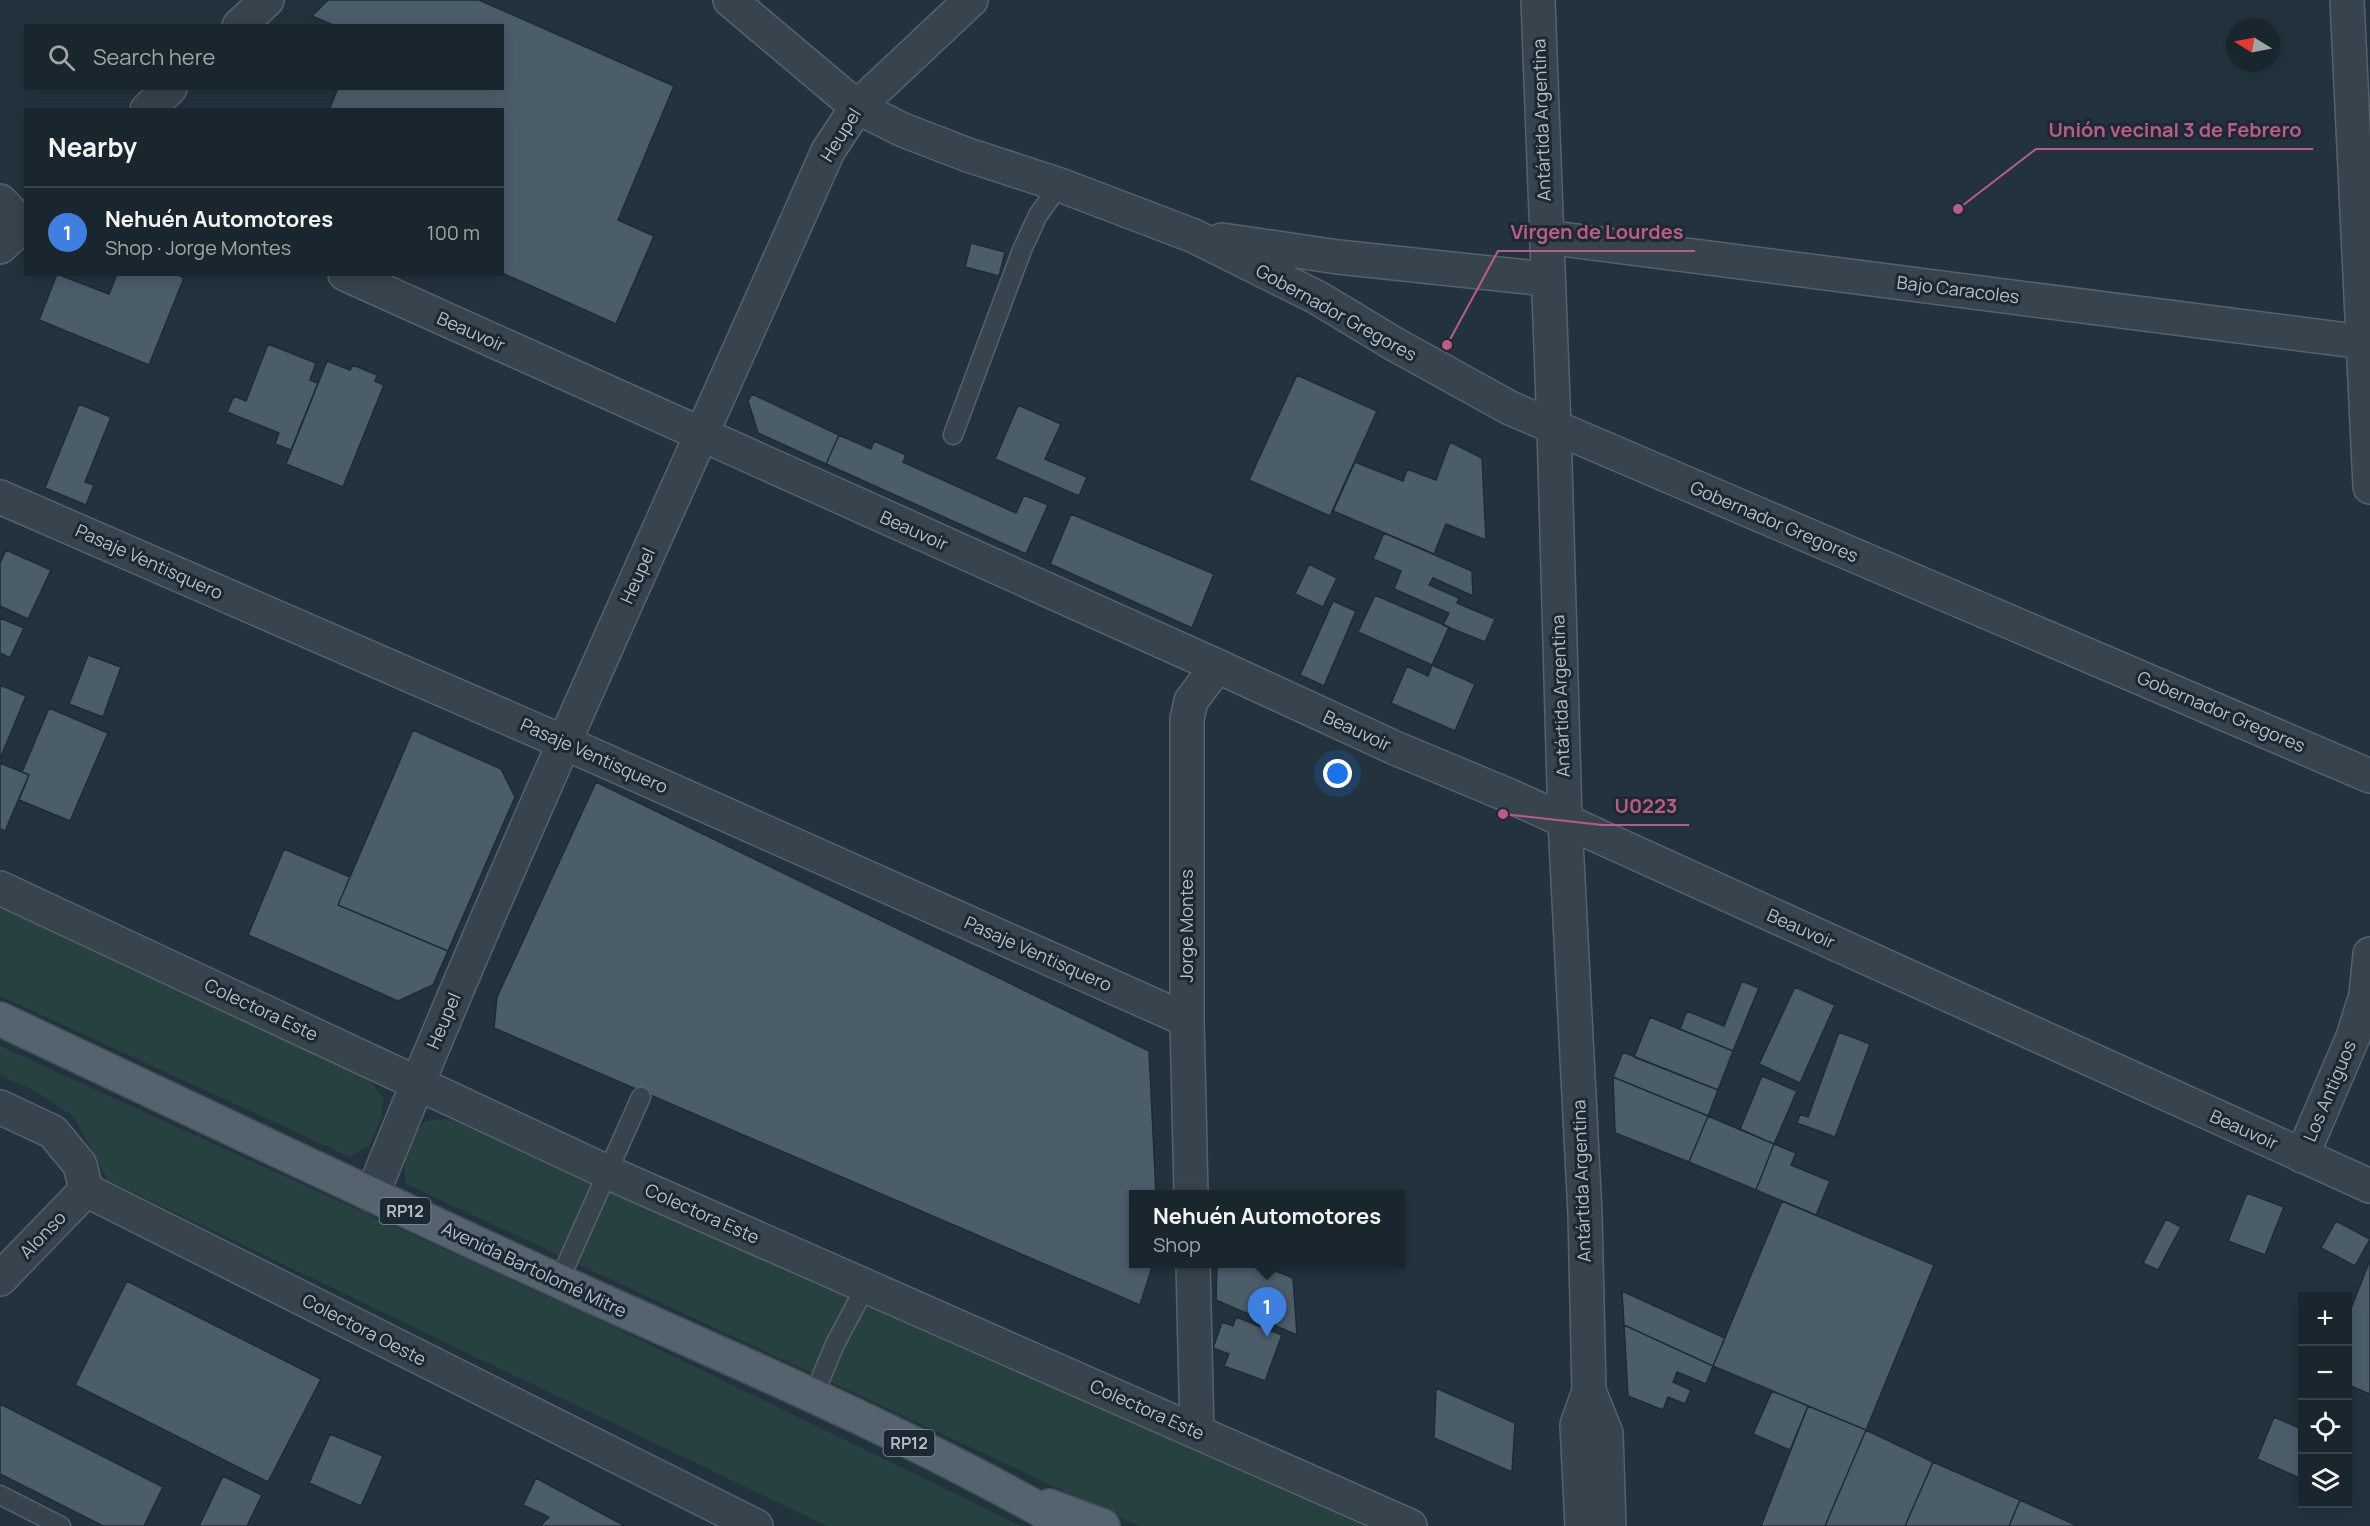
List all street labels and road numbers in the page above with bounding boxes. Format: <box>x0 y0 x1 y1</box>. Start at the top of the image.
street label: Antártida Argentina <box>1526 38 1556 202</box>
street label: Heupel <box>814 103 866 166</box>
street label: Gobernador Gregores <box>1252 258 1421 366</box>
street label: Bajo Caracoles <box>1895 270 2021 308</box>
street label: Beauvoir <box>434 305 510 357</box>
street label: Gobernador Gregores <box>1687 475 1862 567</box>
street label: Beauvoir <box>877 504 953 556</box>
street label: Pasaje Ventisquero <box>72 518 227 604</box>
street label: Heupel <box>614 544 660 607</box>
street label: Antártida Argentina <box>1545 614 1575 778</box>
street label: Gobernador Gregores <box>2134 665 2309 757</box>
street label: Beauvoir <box>1320 704 1396 756</box>
street label: Pasaje Ventisquero <box>517 712 672 798</box>
street label: Jorge Montes <box>1174 869 1198 983</box>
street label: Beauvoir <box>1764 902 1840 954</box>
street label: Pasaje Ventisquero <box>961 910 1116 996</box>
street label: Colectora Este <box>201 972 322 1046</box>
street label: Heupel <box>421 989 466 1052</box>
street label: Los Antiguos <box>2297 1036 2361 1145</box>
street label: Antártida Argentina <box>1566 1099 1596 1263</box>
street label: Beauvoir <box>2207 1103 2283 1155</box>
street label: Colectora Este <box>642 1177 763 1249</box>
road number: RP12 <box>380 1198 430 1224</box>
street label: Alonso <box>14 1205 71 1263</box>
street label: Avenida Bartolomé Mitre <box>438 1216 631 1323</box>
street label: Colectora Oeste <box>299 1288 430 1371</box>
street label: Colectora Este <box>1087 1373 1208 1445</box>
road number: RP12 <box>884 1430 934 1456</box>

